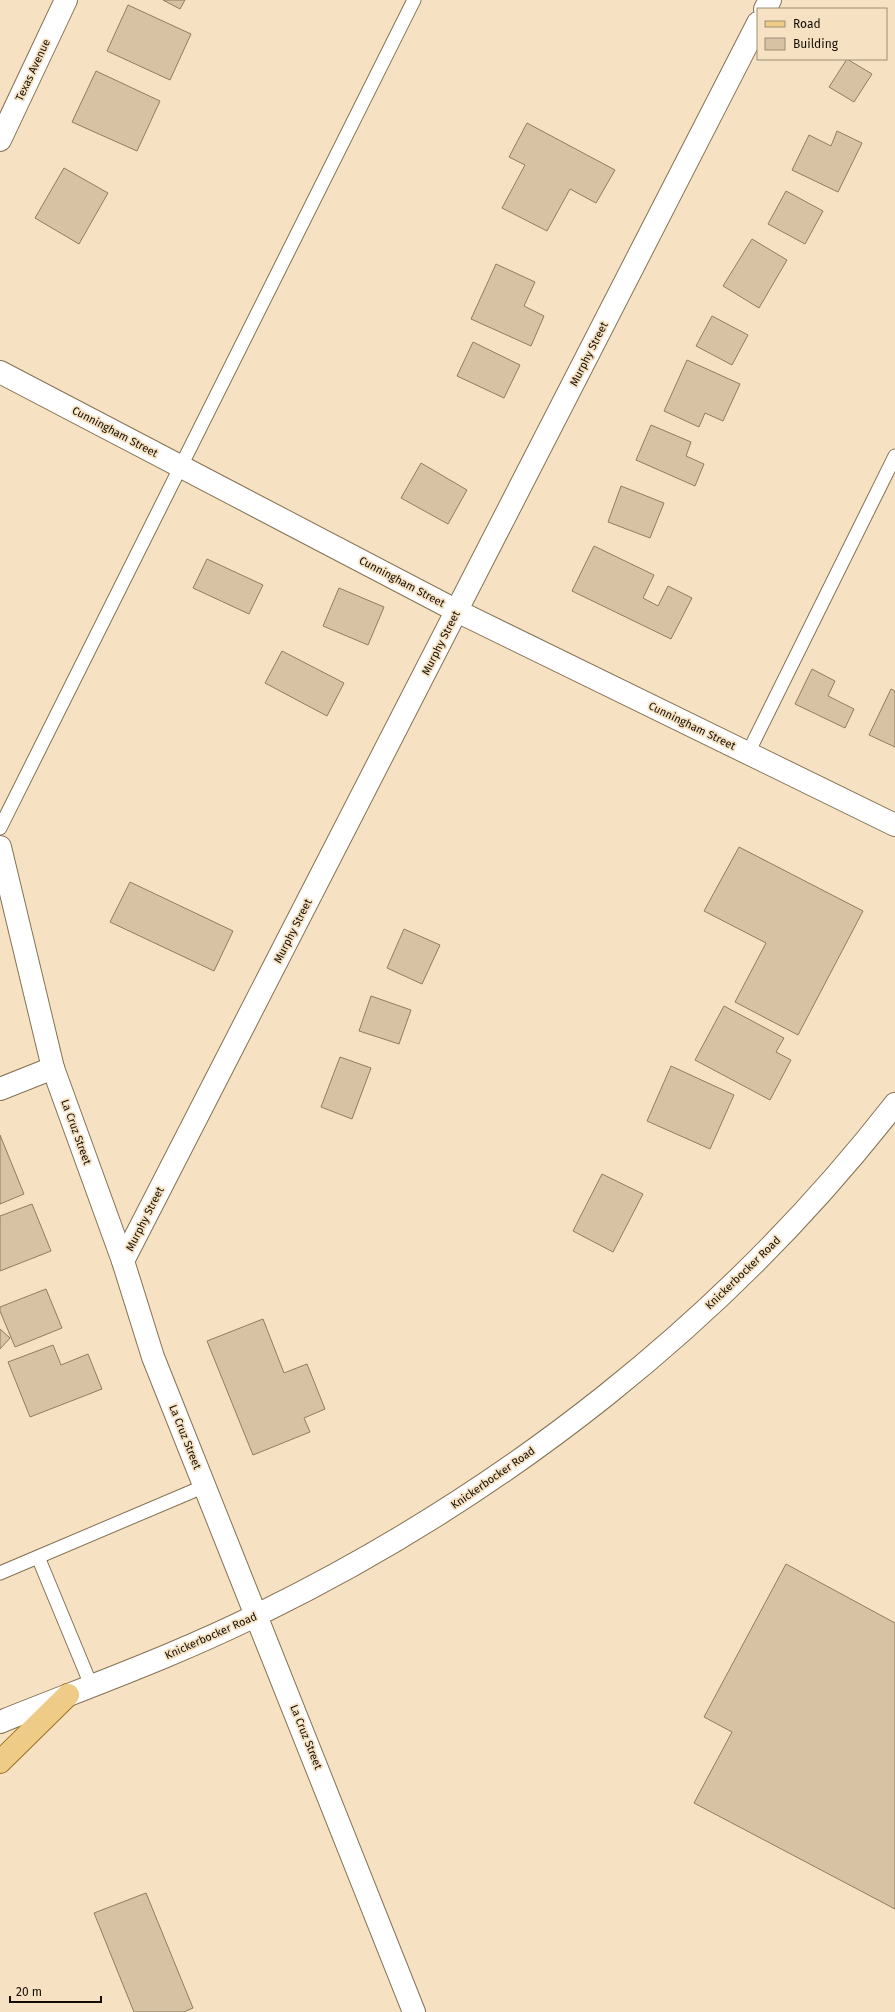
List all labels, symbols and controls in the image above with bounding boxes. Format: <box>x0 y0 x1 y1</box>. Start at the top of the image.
legend <box>757 8 887 60</box>
text: Road <box>793 17 821 31</box>
street label: Texas Avenue <box>13 37 53 103</box>
text: Building <box>793 37 839 51</box>
street label: Murphy Street <box>567 320 611 388</box>
street label: Cunningham Street <box>70 404 160 460</box>
street label: Cunningham Street <box>357 554 447 610</box>
street label: Murphy Street <box>419 609 463 677</box>
street label: Cunningham Street <box>646 699 738 753</box>
street label: Murphy Street <box>271 897 315 965</box>
street label: La Cruz Street <box>58 1098 94 1166</box>
street label: Murphy Street <box>123 1185 167 1253</box>
street label: Knickerbocker Road <box>703 1234 783 1312</box>
street label: La Cruz Street <box>166 1403 204 1471</box>
street label: Knickerbocker Road <box>449 1444 537 1512</box>
street label: Knickerbocker Road <box>163 1610 259 1662</box>
street label: La Cruz Street <box>287 1703 325 1771</box>
scale bar <box>10 1978 101 2004</box>
text: 20 m <box>16 1985 42 1999</box>

